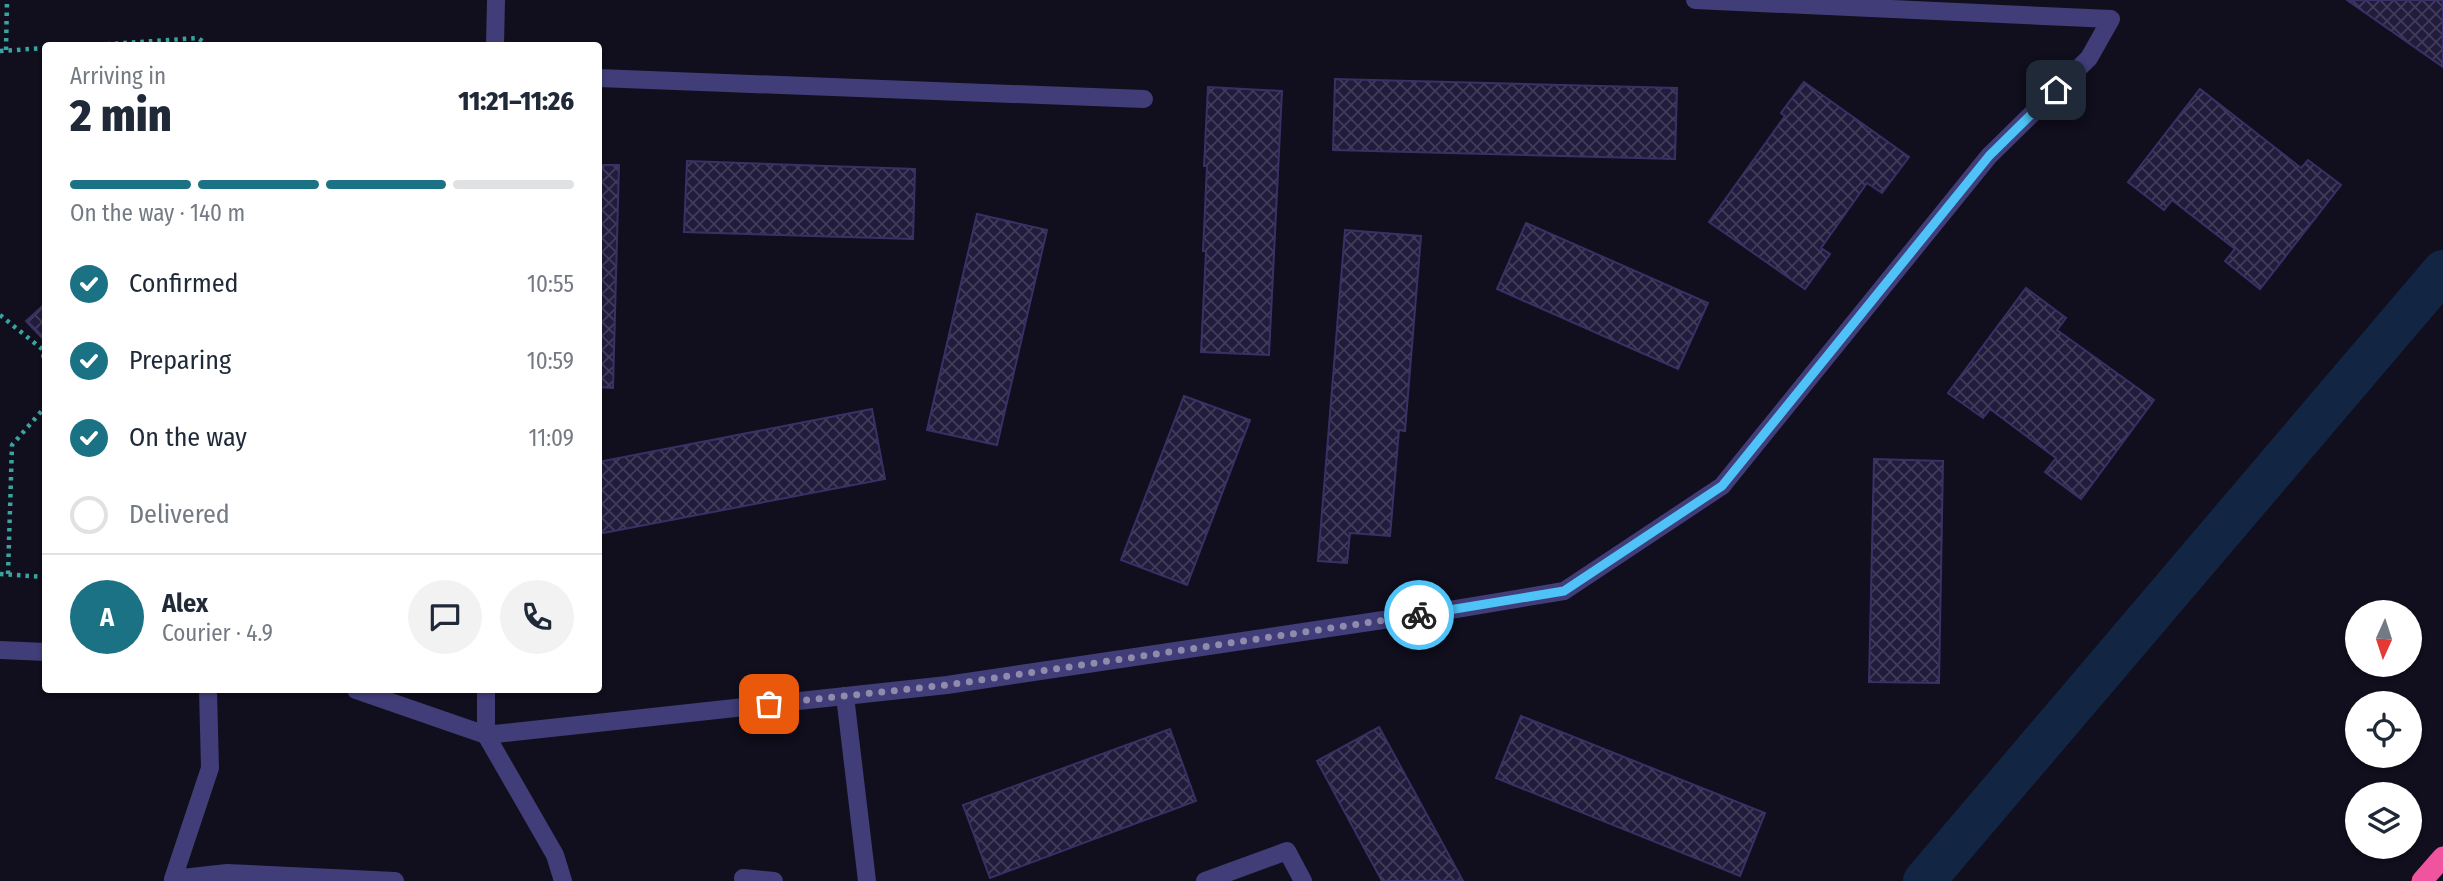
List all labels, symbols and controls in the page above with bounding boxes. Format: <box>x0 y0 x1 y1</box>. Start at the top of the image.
pin <box>2026 60 2086 120</box>
text: Arriving in <box>70 62 166 90</box>
icon: home <box>2037 71 2075 109</box>
text: 11:21–11:26 <box>458 86 574 117</box>
text: 2 min <box>70 88 172 143</box>
text: On the way · 140 m <box>70 199 245 227</box>
icon: check <box>70 265 108 303</box>
text: Confirmed <box>129 268 239 299</box>
text: 10:55 <box>527 270 574 298</box>
icon: check <box>70 342 108 380</box>
text: Preparing <box>129 345 231 376</box>
text: 10:59 <box>527 347 574 375</box>
icon: check <box>70 419 108 457</box>
text: On the way <box>129 422 247 453</box>
text: 11:09 <box>529 424 574 452</box>
text: Delivered <box>129 499 230 530</box>
button: chat <box>408 580 482 654</box>
button: phone <box>500 580 574 654</box>
courier <box>1384 580 1454 650</box>
text: Alex <box>162 588 208 619</box>
icon: bike <box>1400 596 1438 634</box>
north arrow <box>2345 600 2422 677</box>
map controls <box>2345 600 2422 859</box>
text: A <box>100 602 114 633</box>
text: Courier · 4.9 <box>162 619 273 647</box>
pin <box>739 674 799 734</box>
icon: bag <box>750 685 788 723</box>
button: locate <box>2345 691 2422 768</box>
button: layers <box>2345 782 2422 859</box>

